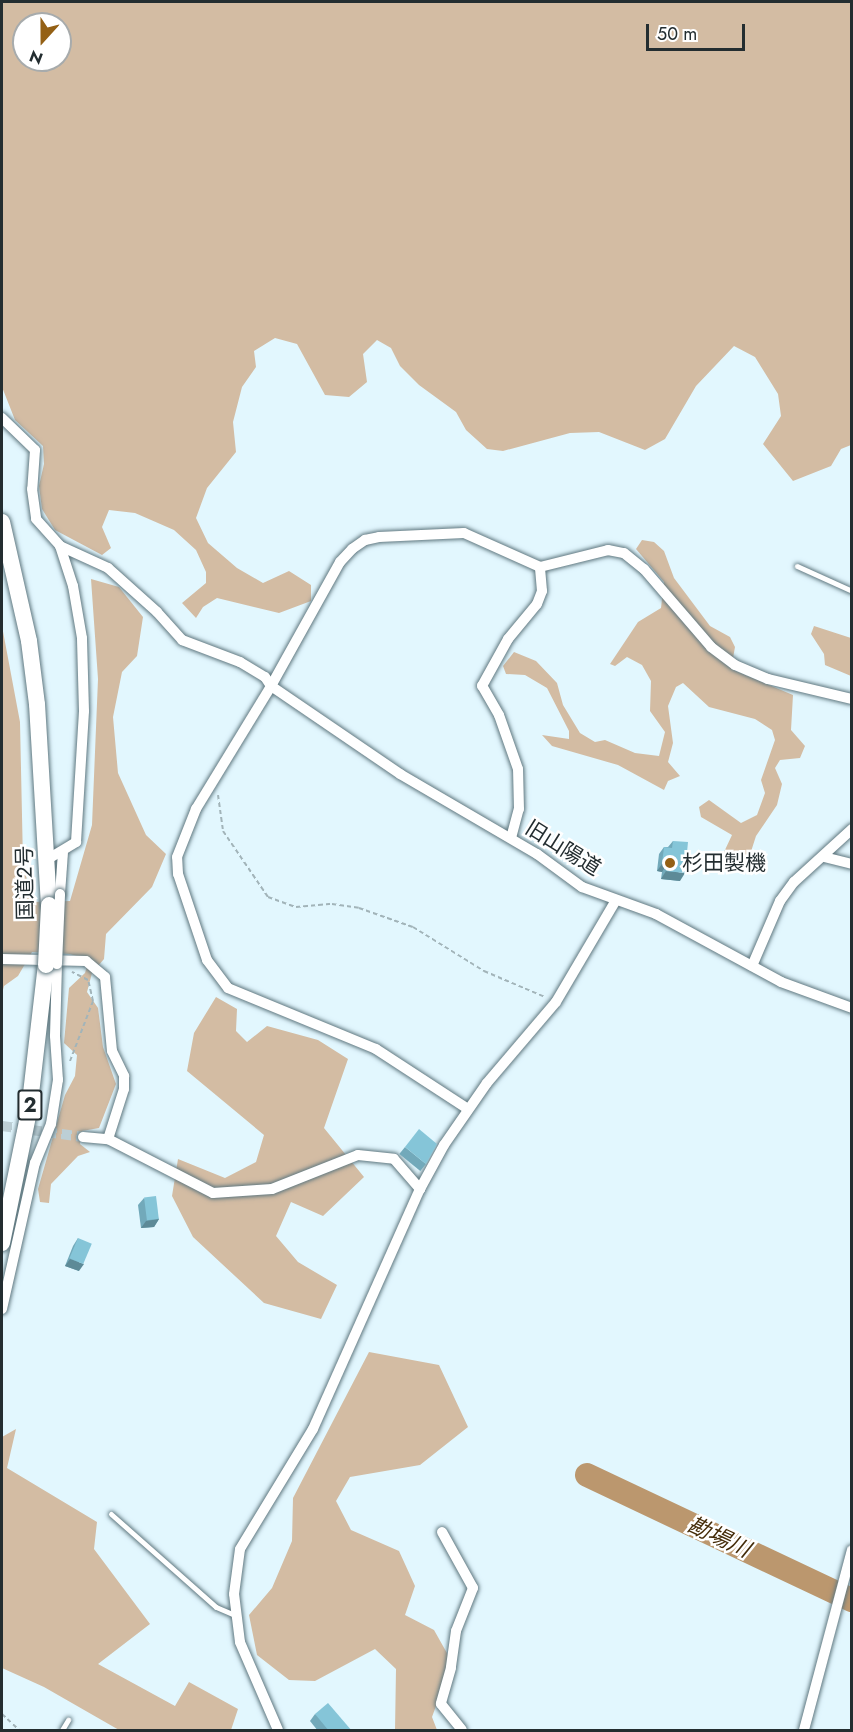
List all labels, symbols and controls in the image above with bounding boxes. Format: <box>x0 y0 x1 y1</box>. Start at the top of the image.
north arrow <box>12 12 72 72</box>
scale bar <box>649 12 748 50</box>
text: 50 m <box>657 21 697 47</box>
text: N <box>26 44 46 70</box>
street label: 旧山陽道 <box>521 815 605 881</box>
street label: 国道2号 <box>12 845 38 921</box>
place label: 杉田製機 <box>682 850 766 876</box>
marker: 杉田製機 <box>663 856 677 870</box>
road number: 2 <box>16 1088 44 1122</box>
water label: 勘場川 <box>684 1511 754 1563</box>

